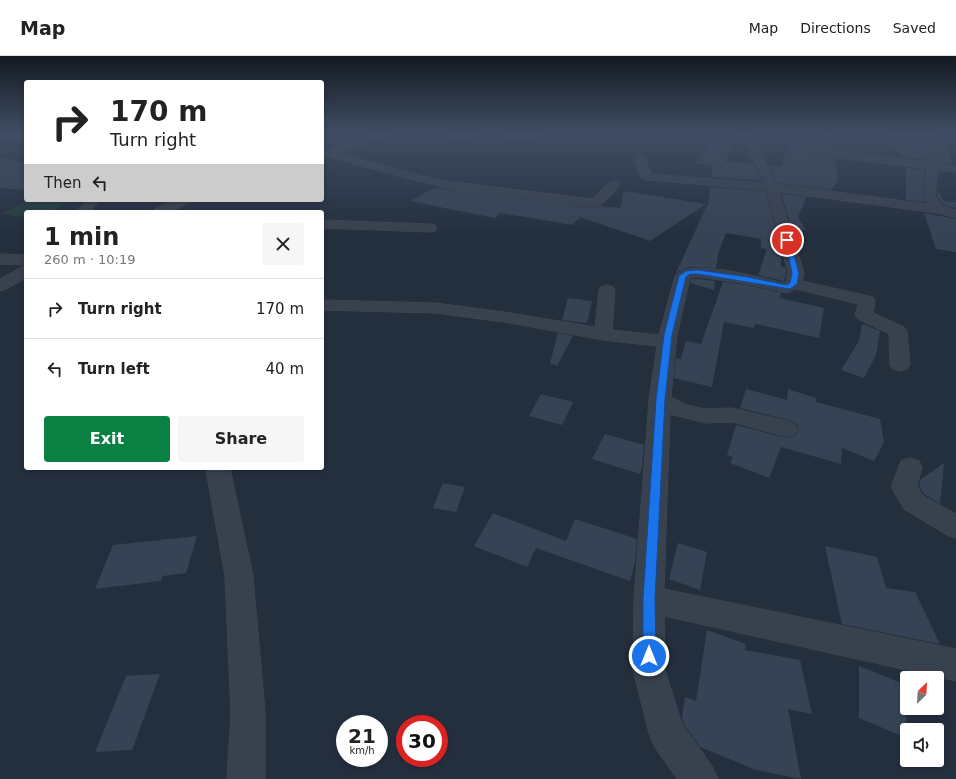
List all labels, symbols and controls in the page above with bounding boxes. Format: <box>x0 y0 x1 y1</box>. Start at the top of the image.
text: Map <box>20 17 65 39</box>
text: Map <box>749 20 778 36</box>
text: Directions <box>800 20 871 36</box>
text: Saved <box>893 20 936 36</box>
text: 170 m <box>110 95 207 128</box>
icon: right <box>44 96 96 148</box>
text: Turn right <box>110 129 196 150</box>
icon: left <box>89 172 111 194</box>
text: Then <box>44 174 81 192</box>
text: 1 min <box>44 223 119 251</box>
button: close <box>262 223 304 265</box>
pin <box>770 223 804 257</box>
icon: arrive <box>776 229 798 251</box>
text: 260 m · 10:19 <box>44 252 135 267</box>
icon: right <box>44 298 66 320</box>
text: Turn right <box>78 300 162 318</box>
text: 170 m <box>256 300 304 318</box>
icon: left <box>44 358 66 380</box>
text: Turn left <box>78 360 150 378</box>
text: 40 m <box>266 360 304 378</box>
button: Exit <box>44 416 170 462</box>
button: Share <box>178 416 304 462</box>
position arrow <box>628 635 670 677</box>
north arrow <box>900 671 944 715</box>
map controls <box>900 671 944 767</box>
speed limit sign: 30 <box>396 715 448 767</box>
button: sound <box>900 723 944 767</box>
text: 21 <box>348 724 376 748</box>
text: km/h <box>349 745 375 756</box>

